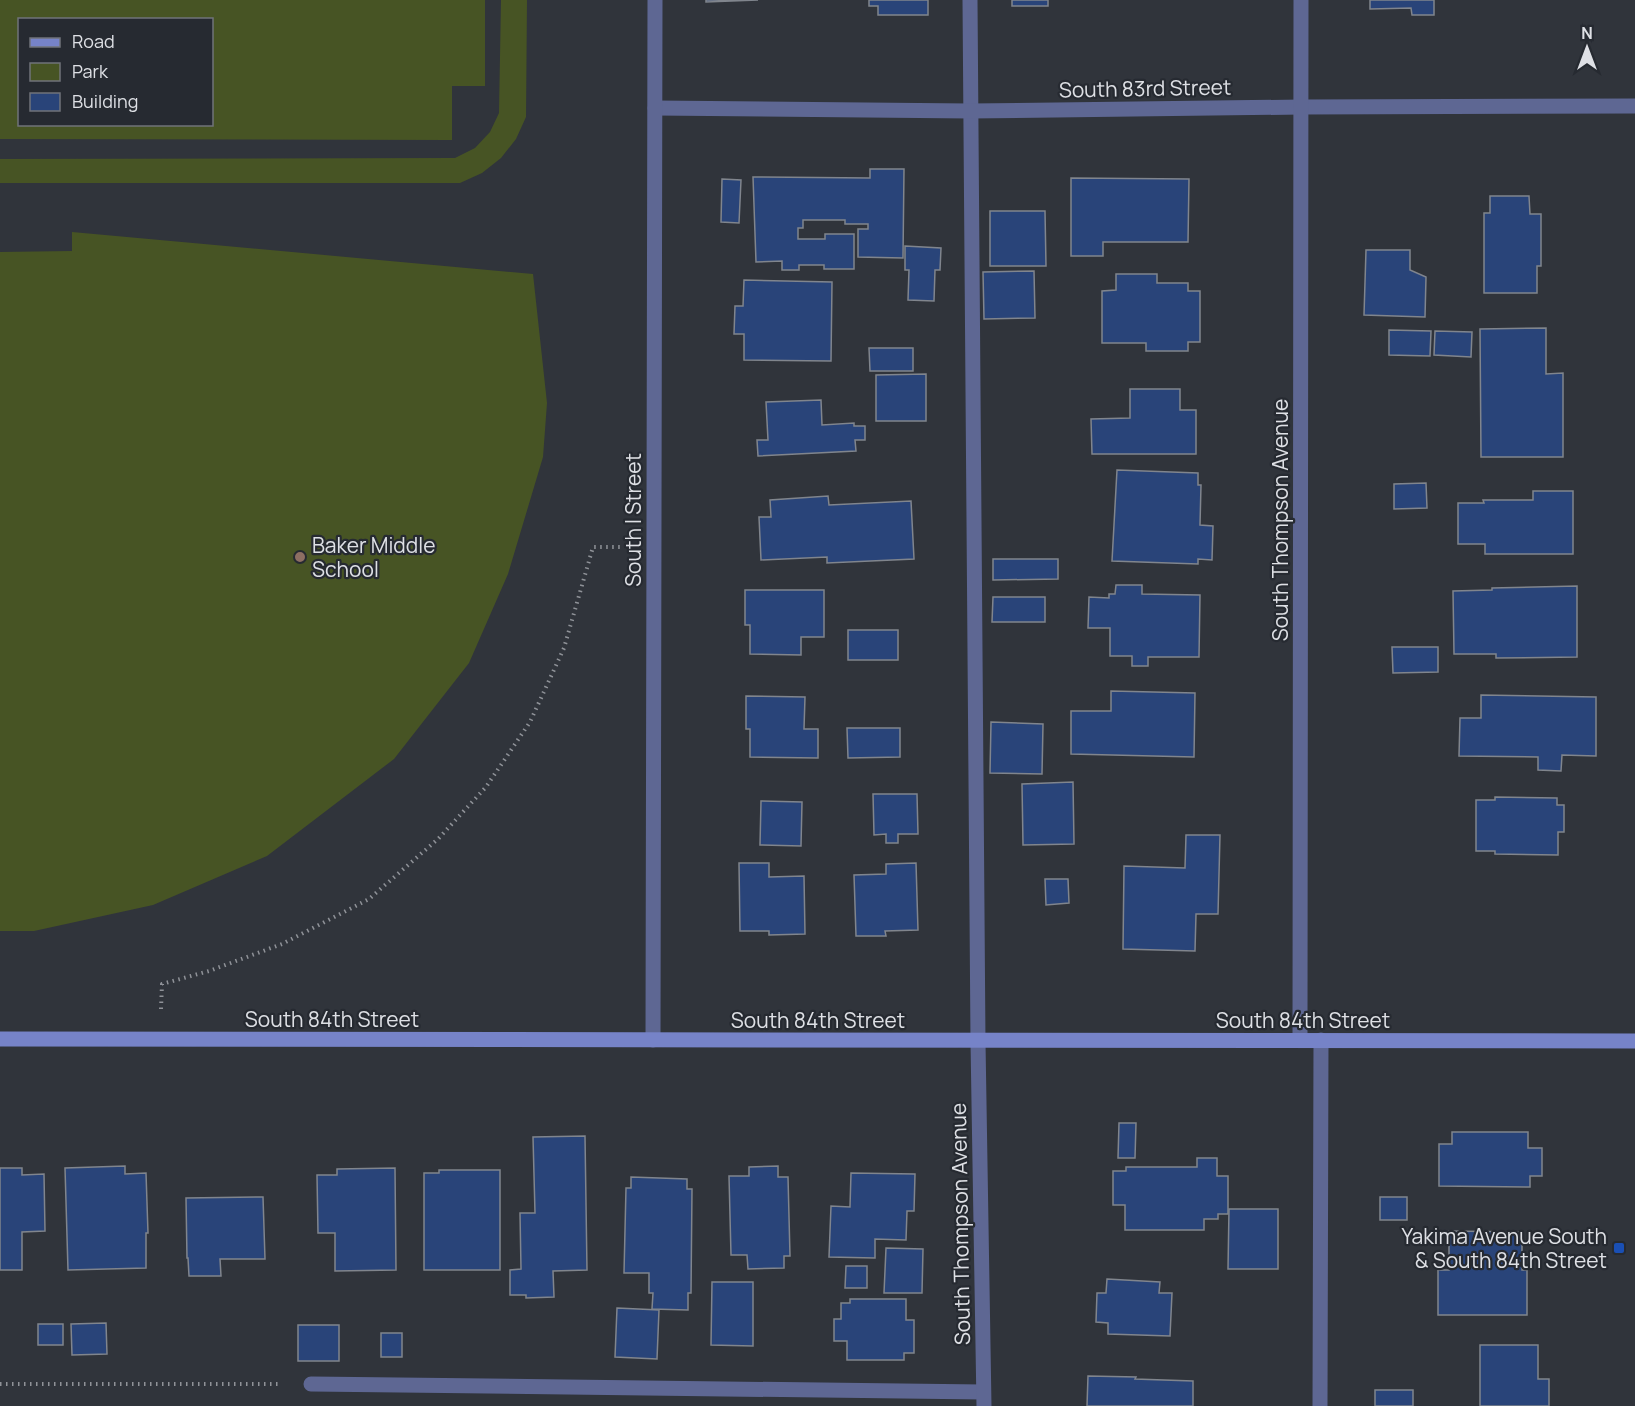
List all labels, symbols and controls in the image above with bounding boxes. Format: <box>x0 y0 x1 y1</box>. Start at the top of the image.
legend <box>18 18 213 126</box>
north arrow <box>1557 18 1617 78</box>
text: N <box>1581 22 1593 44</box>
text: Road <box>72 29 115 53</box>
text: Park <box>72 59 109 83</box>
street label: South 83rd Street <box>1059 72 1231 104</box>
text: Building <box>72 89 138 113</box>
street label: South Thompson Avenue <box>1266 399 1294 641</box>
street label: South I Street <box>619 453 647 587</box>
place label: Baker Middle School <box>312 531 435 583</box>
marker: Baker Middle School <box>293 550 307 564</box>
street label: South 84th Street <box>245 1005 419 1033</box>
street label: South 84th Street <box>731 1006 905 1034</box>
street label: South 84th Street <box>1216 1006 1390 1034</box>
street label: South Thompson Avenue <box>944 1103 976 1345</box>
place label: Yakima Avenue South & South 84th Street <box>1402 1222 1607 1274</box>
marker: Yakima Avenue South & South 84th Street <box>1612 1241 1626 1255</box>

